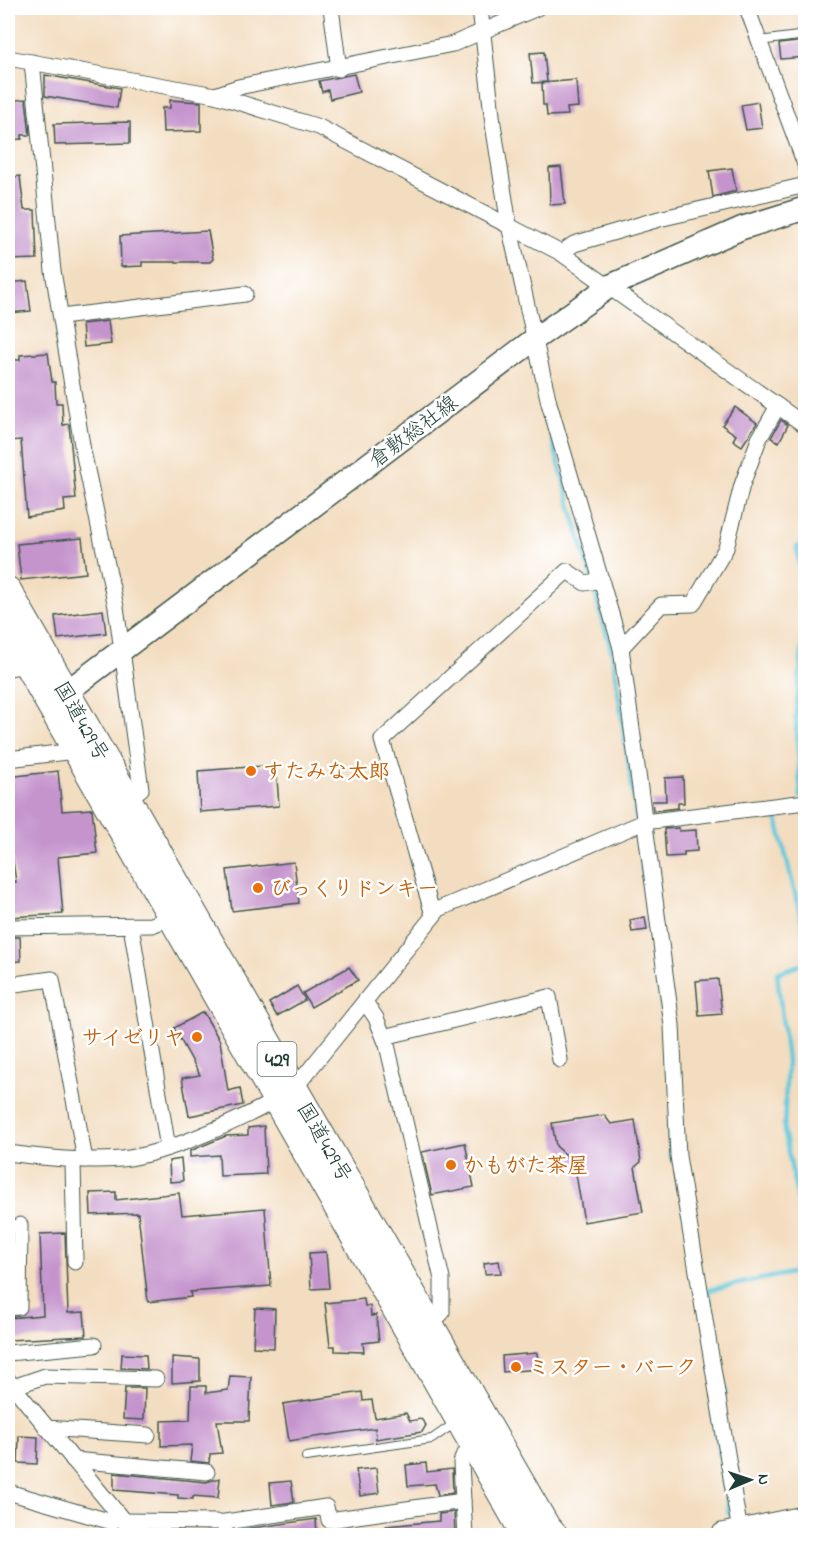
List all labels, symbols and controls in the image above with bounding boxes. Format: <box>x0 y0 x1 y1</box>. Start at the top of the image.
street label: 倉敷総社線 <box>363 389 465 476</box>
street label: 国道429号 <box>45 676 115 768</box>
place label: すたみな太郎 <box>263 758 389 788</box>
marker: すたみな太郎 <box>244 764 258 778</box>
place label: びっくりドンキー <box>270 875 438 905</box>
marker: びっくりドンキー <box>251 881 265 895</box>
place label: サイゼリヤ <box>81 1024 185 1054</box>
marker: サイゼリヤ <box>190 1030 204 1044</box>
road number: 429 <box>258 1042 296 1076</box>
street label: 国道429号 <box>288 1097 358 1189</box>
place label: かもがた茶屋 <box>463 1152 589 1182</box>
marker: かもがた茶屋 <box>444 1158 458 1172</box>
place label: ミスター・バーク <box>528 1354 696 1384</box>
marker: ミスター・バーク <box>509 1360 523 1374</box>
north arrow <box>720 1450 780 1510</box>
text: N <box>751 1474 775 1486</box>

